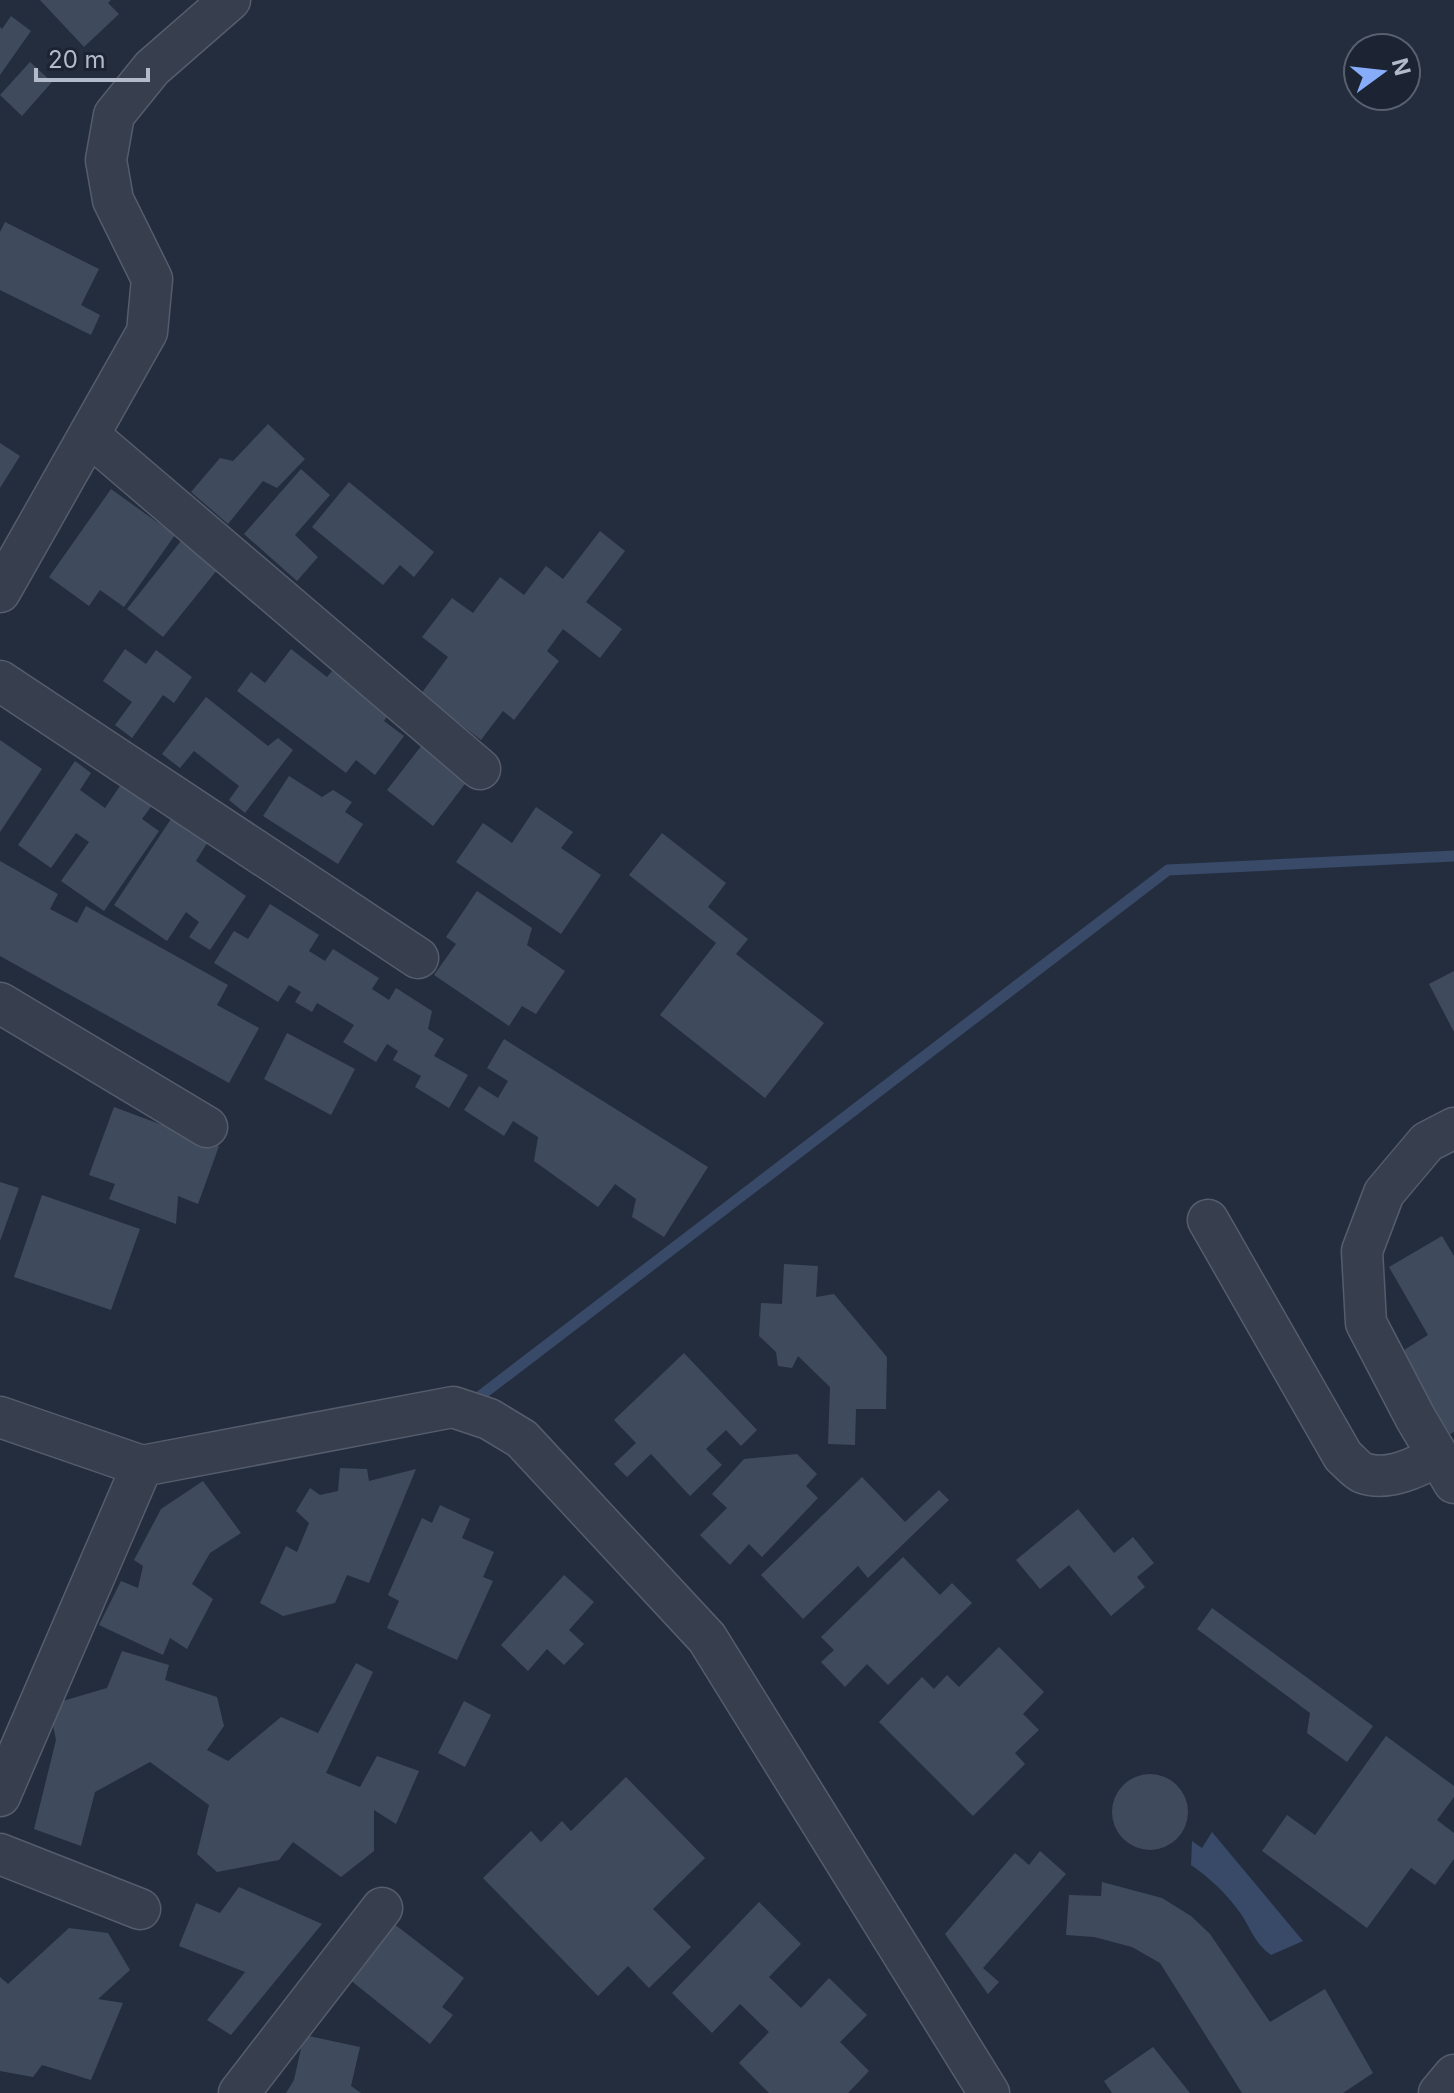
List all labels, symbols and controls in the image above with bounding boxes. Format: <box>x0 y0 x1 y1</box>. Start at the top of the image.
scale bar <box>36 32 148 82</box>
north arrow <box>1342 32 1422 112</box>
text: 20 m <box>48 45 106 74</box>
text: N <box>1387 55 1416 78</box>

